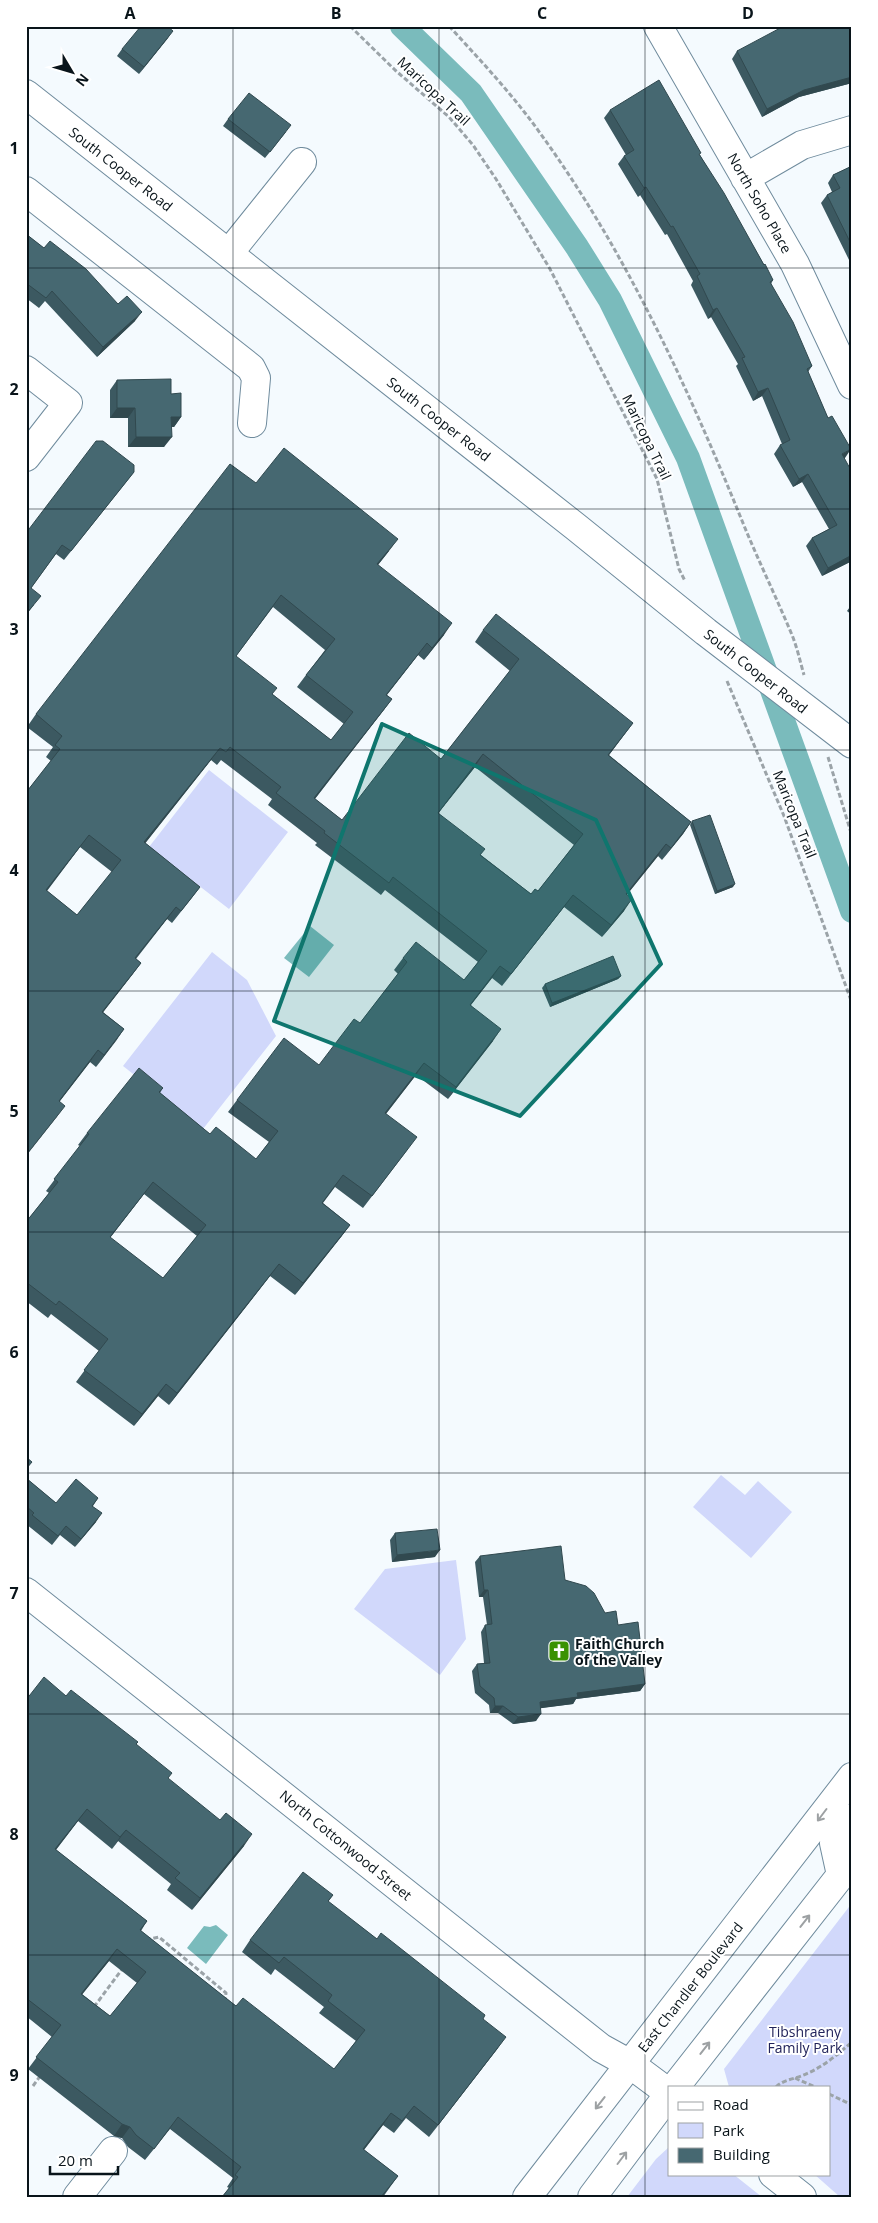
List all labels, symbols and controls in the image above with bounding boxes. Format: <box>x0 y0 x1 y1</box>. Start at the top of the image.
text: A <box>124 2 136 24</box>
text: B <box>331 2 341 24</box>
text: C <box>537 2 547 24</box>
text: D <box>742 2 754 24</box>
north arrow <box>48 48 98 98</box>
street label: Maricopa Trail <box>394 52 474 130</box>
text: N <box>72 70 94 91</box>
street label: South Cooper Road <box>65 122 177 216</box>
text: 1 <box>9 137 19 159</box>
street label: North Soho Place <box>724 149 797 257</box>
street label: South Cooper Road <box>383 372 495 466</box>
text: 2 <box>9 378 19 400</box>
street label: Maricopa Trail <box>618 391 676 483</box>
text: 3 <box>9 618 19 640</box>
street label: South Cooper Road <box>700 624 812 718</box>
street label: Maricopa Trail <box>769 767 821 861</box>
text: 4 <box>9 859 19 881</box>
text: 5 <box>9 1100 19 1122</box>
text: 6 <box>9 1341 19 1363</box>
text: 7 <box>9 1582 19 1604</box>
place label: Faith Church of the Valley <box>575 1634 664 1669</box>
church icon: Faith Church of the Valley <box>547 1639 571 1663</box>
street label: North Cottonwood Street <box>276 1786 416 1904</box>
one-way arrow <box>817 1808 827 1822</box>
text: 8 <box>9 1823 19 1845</box>
one-way arrow <box>800 1915 811 1928</box>
street label: East Chandler Boulevard <box>633 1918 747 2056</box>
park label: Tibshraeny Family Park <box>768 2022 843 2057</box>
one-way arrow <box>699 2042 710 2055</box>
text: 9 <box>9 2064 19 2086</box>
legend <box>668 2086 830 2176</box>
text: Road <box>713 2094 749 2114</box>
one-way arrow <box>595 2096 606 2109</box>
text: Park <box>713 2120 744 2140</box>
scale bar <box>50 2143 118 2175</box>
text: Building <box>713 2144 770 2164</box>
text: 20 m <box>58 2150 93 2170</box>
one-way arrow <box>616 2152 627 2165</box>

